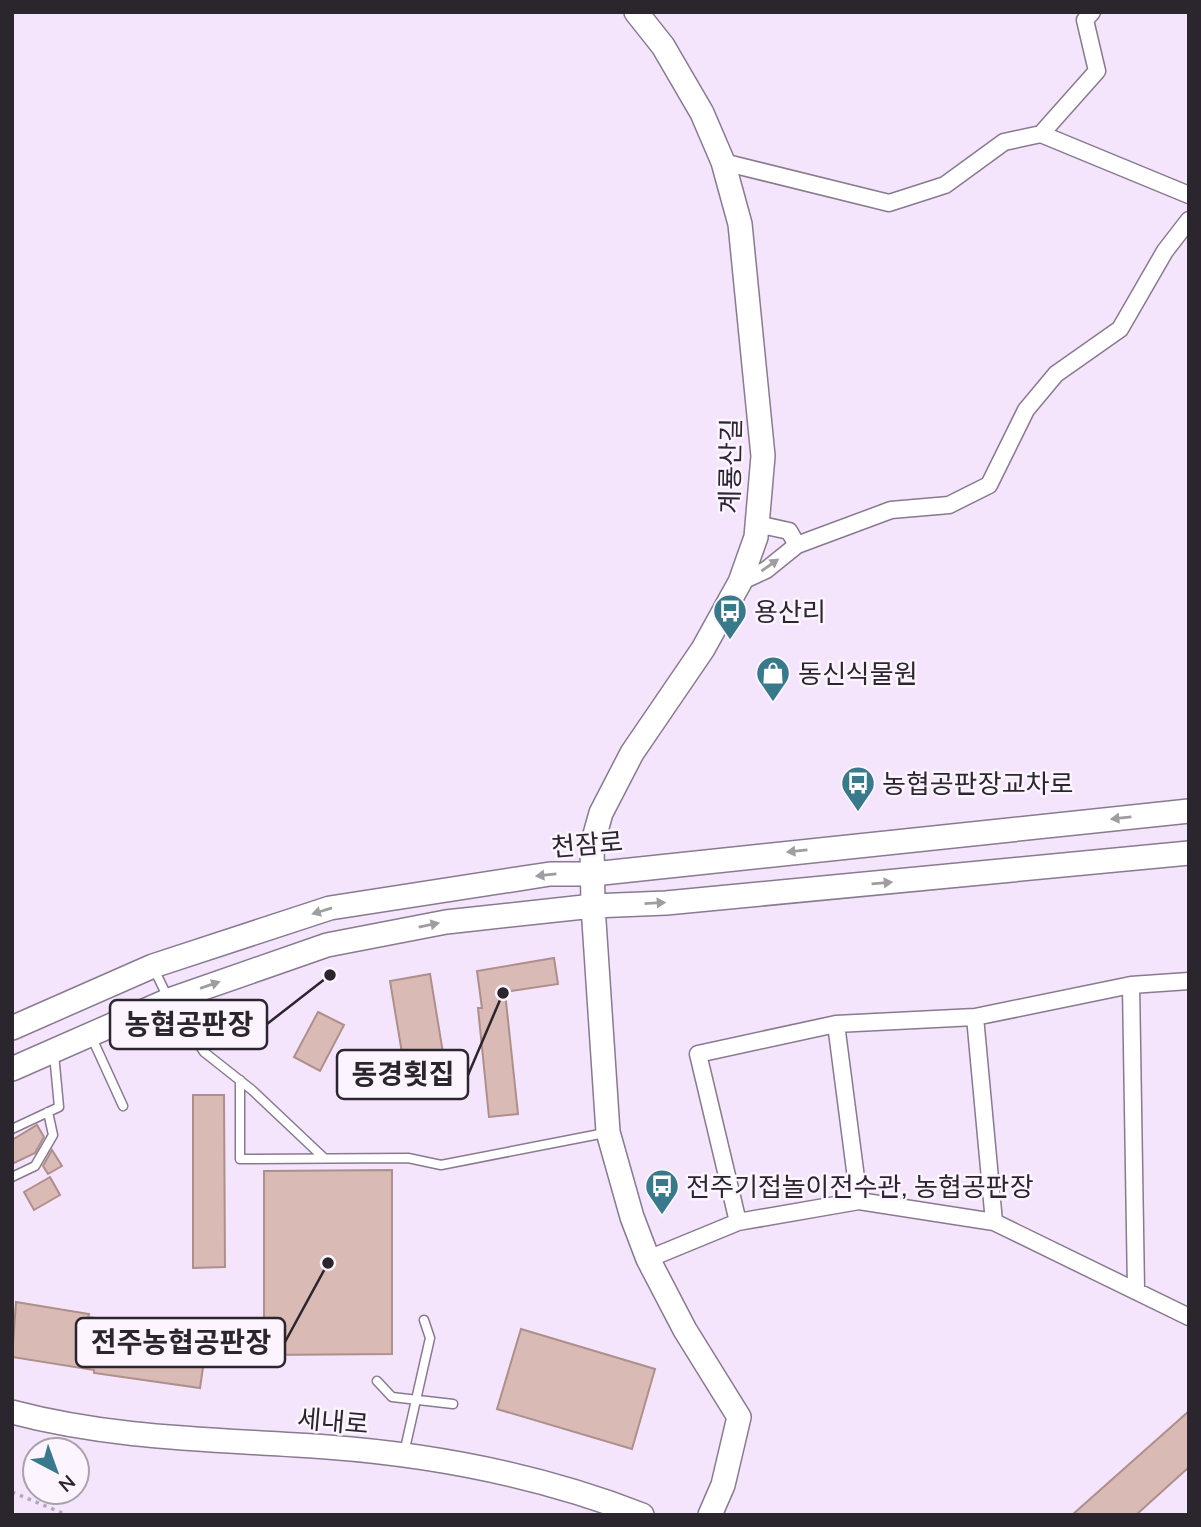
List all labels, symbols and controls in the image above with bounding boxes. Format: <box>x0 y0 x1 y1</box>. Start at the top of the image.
street label: 계룡산길 <box>713 418 747 514</box>
one-way arrow <box>761 558 779 572</box>
bus stop icon: 용산리 <box>711 592 749 641</box>
place label: 용산리 <box>754 595 826 628</box>
shop icon: 동신식물원 <box>754 654 792 703</box>
place label: 동신식물원 <box>798 657 918 690</box>
bus stop icon: 농협공판장교차로 <box>839 764 877 813</box>
place label: 농협공판장교차로 <box>882 767 1073 800</box>
one-way arrow <box>1110 813 1132 824</box>
street label: 천잠로 <box>550 824 624 864</box>
one-way arrow <box>786 846 808 857</box>
one-way arrow <box>535 870 557 881</box>
one-way arrow <box>871 877 893 888</box>
one-way arrow <box>645 898 667 909</box>
one-way arrow <box>311 906 332 916</box>
one-way arrow <box>418 920 440 931</box>
one-way arrow <box>200 979 221 990</box>
callout: 농협공판장 <box>110 1000 267 1049</box>
text: 농협공판장 <box>125 1006 253 1041</box>
callout: 동경횟집 <box>337 1050 468 1099</box>
text: 동경횟집 <box>351 1056 455 1091</box>
bus stop icon: 전주기접놀이전수관, 농협공판장 <box>643 1167 681 1216</box>
place label: 전주기접놀이전수관, 농협공판장 <box>686 1170 1034 1203</box>
callout: 전주농협공판장 <box>76 1318 285 1367</box>
text: 전주농협공판장 <box>91 1324 271 1359</box>
street label: 세내로 <box>296 1401 370 1441</box>
north arrow <box>21 1436 91 1506</box>
text: N <box>54 1470 80 1498</box>

